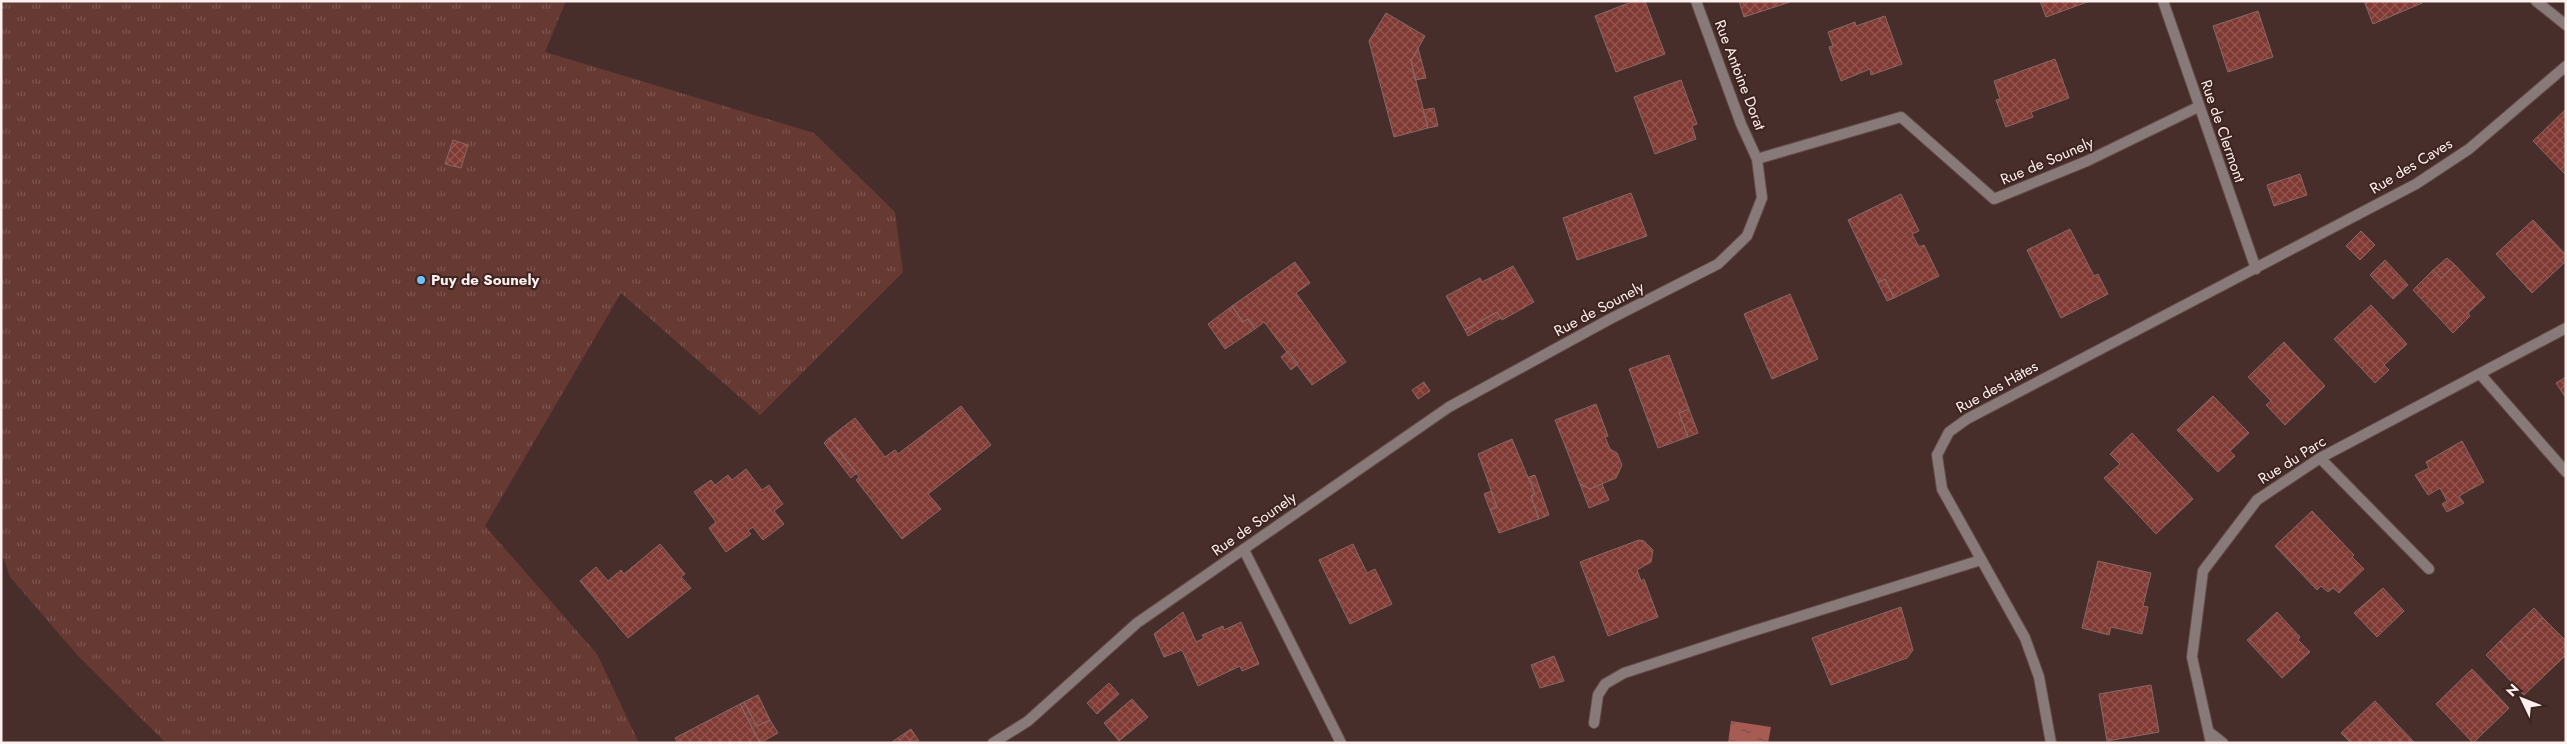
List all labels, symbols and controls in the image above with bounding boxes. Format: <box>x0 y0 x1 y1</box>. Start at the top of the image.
street label: Rue Antoine Dorat <box>1709 17 1771 134</box>
street label: Rue de Clermont <box>2195 77 2251 186</box>
street label: Rue de Sounely <box>1997 131 2097 191</box>
street label: Rue des Caves <box>2366 133 2456 199</box>
place label: Puy de Sounely <box>431 269 539 291</box>
marker: Puy de Sounely <box>415 274 427 286</box>
street label: Rue de Sounely <box>1550 276 1648 342</box>
street label: Rue des Hâtes <box>1952 355 2042 419</box>
street label: Rue du Parc <box>2254 430 2330 490</box>
street label: Rue de Sounely <box>1207 486 1301 561</box>
north arrow <box>2497 674 2547 724</box>
text: N <box>2501 679 2524 701</box>

